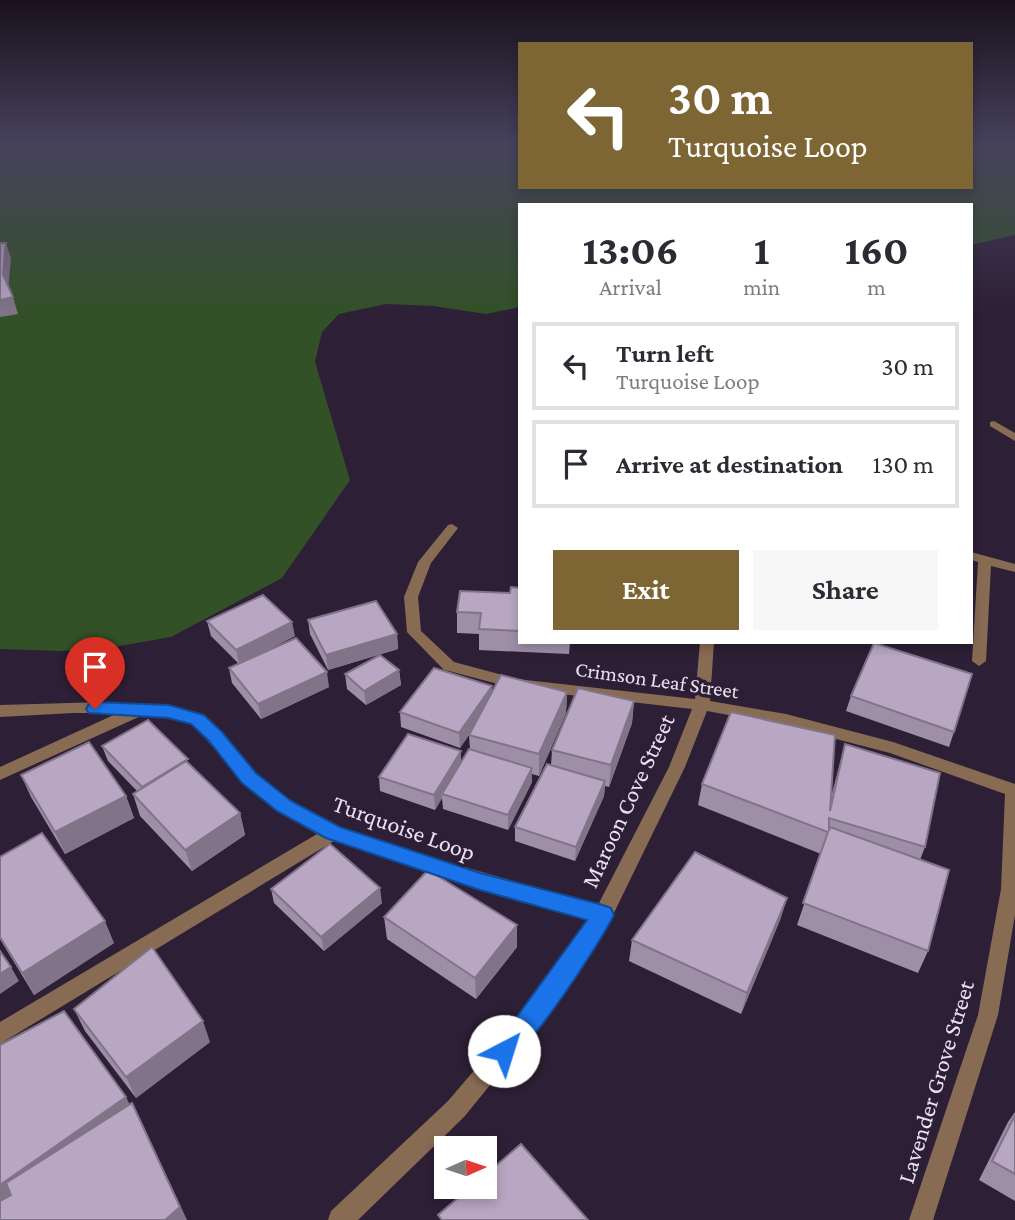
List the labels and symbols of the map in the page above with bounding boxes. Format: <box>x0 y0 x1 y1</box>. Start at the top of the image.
pin <box>65 637 125 709</box>
street label: Crimson Leaf Street <box>574 657 741 704</box>
street label: Maroon Cove Street <box>576 709 680 892</box>
street label: Turquoise Loop <box>329 789 479 866</box>
street label: Lavender Grove Street <box>892 976 980 1187</box>
position arrow <box>467 1014 541 1088</box>
north arrow <box>434 1136 497 1199</box>

